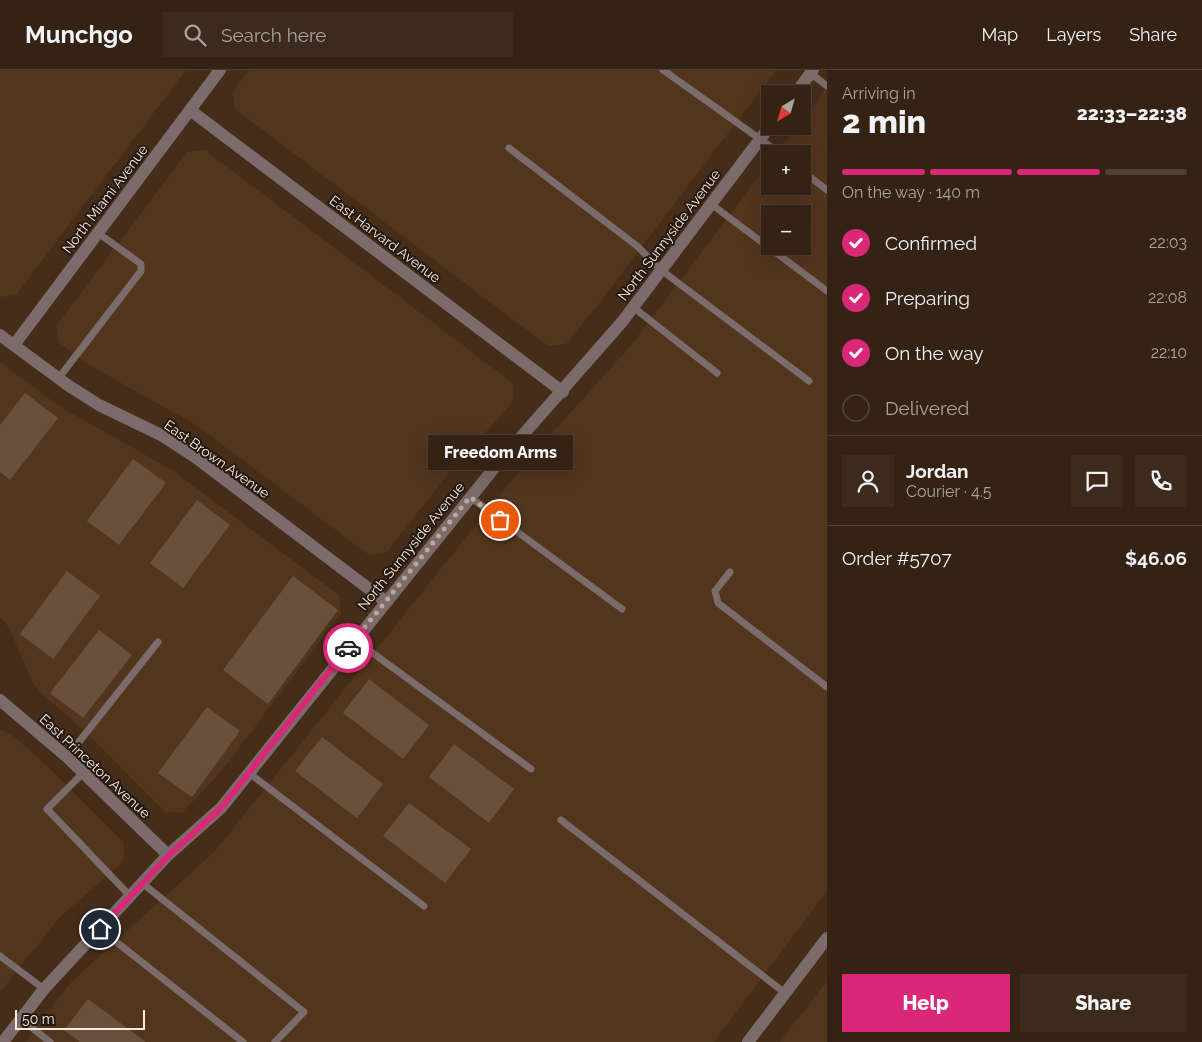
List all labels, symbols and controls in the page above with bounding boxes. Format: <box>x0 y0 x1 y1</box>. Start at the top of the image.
search box <box>163 12 513 57</box>
text: Munchgo <box>25 20 133 49</box>
icon: search <box>181 21 209 49</box>
text: Search here <box>221 24 326 46</box>
text: Map <box>982 24 1018 45</box>
text: Layers <box>1046 24 1101 45</box>
text: Share <box>1129 24 1177 45</box>
text: Arriving in <box>842 84 916 103</box>
north arrow <box>761 85 811 135</box>
map controls <box>761 85 811 255</box>
text: 22:33–22:38 <box>1077 102 1187 124</box>
text: 2 min <box>842 103 926 140</box>
street label: North Miami Avenue <box>59 142 151 256</box>
button: + <box>761 145 811 195</box>
street label: North Sunnyside Avenue <box>615 166 723 304</box>
text: On the way · 140 m <box>842 183 980 202</box>
street label: East Harvard Avenue <box>326 192 444 286</box>
button: − <box>761 205 811 255</box>
icon: check <box>842 229 870 257</box>
text: Confirmed <box>885 232 977 254</box>
text: 22:03 <box>1149 233 1187 252</box>
icon: check <box>842 284 870 312</box>
text: Preparing <box>885 287 970 309</box>
text: 22:08 <box>1148 288 1187 307</box>
icon: check <box>842 339 870 367</box>
text: On the way <box>885 342 984 364</box>
text: 22:10 <box>1151 343 1187 362</box>
text: Delivered <box>885 397 969 419</box>
street label: East Brown Avenue <box>161 417 273 501</box>
callout: Freedom Arms <box>428 435 572 470</box>
text: Freedom Arms <box>444 443 557 462</box>
button: person <box>842 455 894 507</box>
button: chat <box>1071 455 1123 507</box>
button: phone <box>1135 455 1187 507</box>
text: Jordan <box>906 460 969 482</box>
street label: North Sunnyside Avenue <box>355 479 467 613</box>
text: Courier · 4.5 <box>906 482 991 501</box>
pin <box>479 499 521 541</box>
icon: bag <box>486 506 514 534</box>
text: Order #5707 <box>842 547 952 569</box>
text: $46.06 <box>1125 547 1187 569</box>
courier <box>323 623 373 673</box>
icon: car <box>334 634 362 662</box>
street label: East Princeton Avenue <box>36 711 154 821</box>
pin <box>79 908 121 950</box>
icon: home <box>86 915 114 943</box>
button: Help <box>842 974 1010 1032</box>
button: Share <box>1020 974 1187 1032</box>
scale bar <box>15 1007 145 1030</box>
text: 50 m <box>22 1011 55 1027</box>

